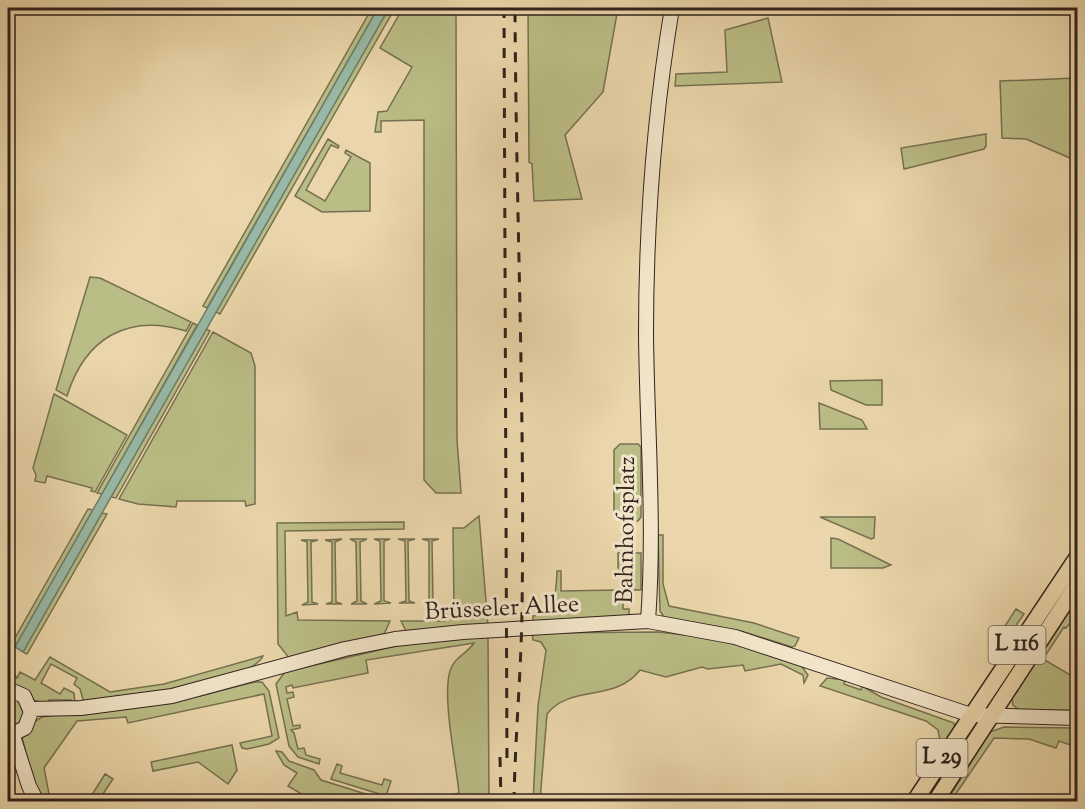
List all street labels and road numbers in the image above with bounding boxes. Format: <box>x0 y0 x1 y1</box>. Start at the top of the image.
street label: Bahnhofsplatz <box>609 456 645 604</box>
street label: Brüsseler Allee <box>424 588 580 630</box>
road number: L 116 <box>988 626 1046 664</box>
road number: L 29 <box>916 739 968 777</box>

